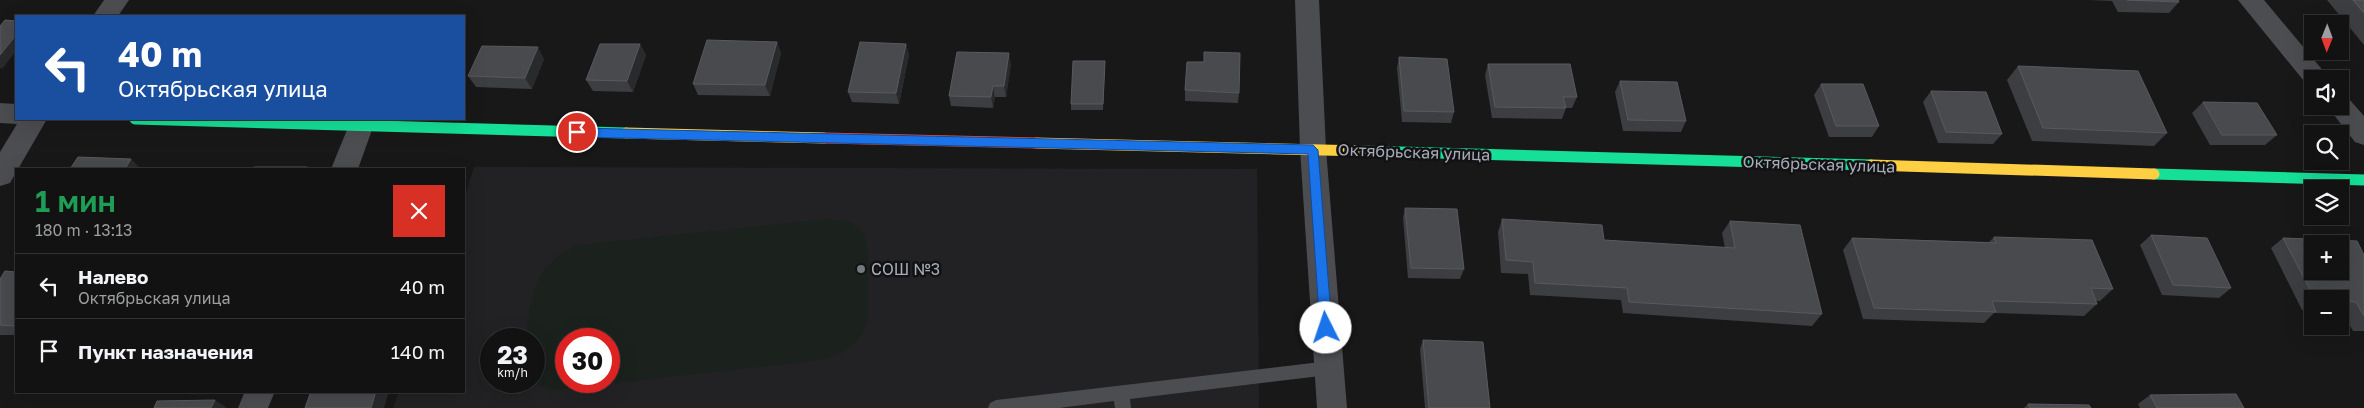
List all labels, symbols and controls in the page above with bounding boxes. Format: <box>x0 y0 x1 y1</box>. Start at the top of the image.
north arrow <box>2304 15 2349 60</box>
map controls <box>2304 15 2349 335</box>
text: 40 m <box>118 33 202 75</box>
icon: left <box>35 35 100 100</box>
button: sound <box>2304 70 2349 115</box>
text: Октябрьская улица <box>118 75 328 102</box>
pin <box>556 111 598 153</box>
icon: arrive <box>563 118 591 146</box>
button: search <box>2304 125 2349 170</box>
street label: Октябрьская улица <box>1337 139 1491 165</box>
street label: Октябрьская улица <box>1742 151 1896 177</box>
button: layers <box>2304 180 2349 225</box>
text: 1 мин <box>35 183 116 219</box>
button: close <box>393 185 445 237</box>
text: 180 m · 13:13 <box>35 220 132 240</box>
button: + <box>2304 235 2349 280</box>
place label: СОШ №3 <box>871 259 940 279</box>
marker: СОШ №3 <box>855 263 867 275</box>
text: Налево <box>78 265 148 288</box>
icon: left <box>35 272 63 300</box>
text: 40 m <box>400 275 445 298</box>
text: Октябрьская улица <box>78 288 231 308</box>
button: − <box>2304 290 2349 335</box>
position arrow <box>1299 301 1351 353</box>
speed limit sign: 30 <box>555 328 620 393</box>
icon: arrive <box>35 337 63 365</box>
text: 23 <box>497 339 528 370</box>
text: Пункт назначения <box>78 340 253 363</box>
text: 140 m <box>391 340 445 363</box>
text: km/h <box>497 365 528 380</box>

